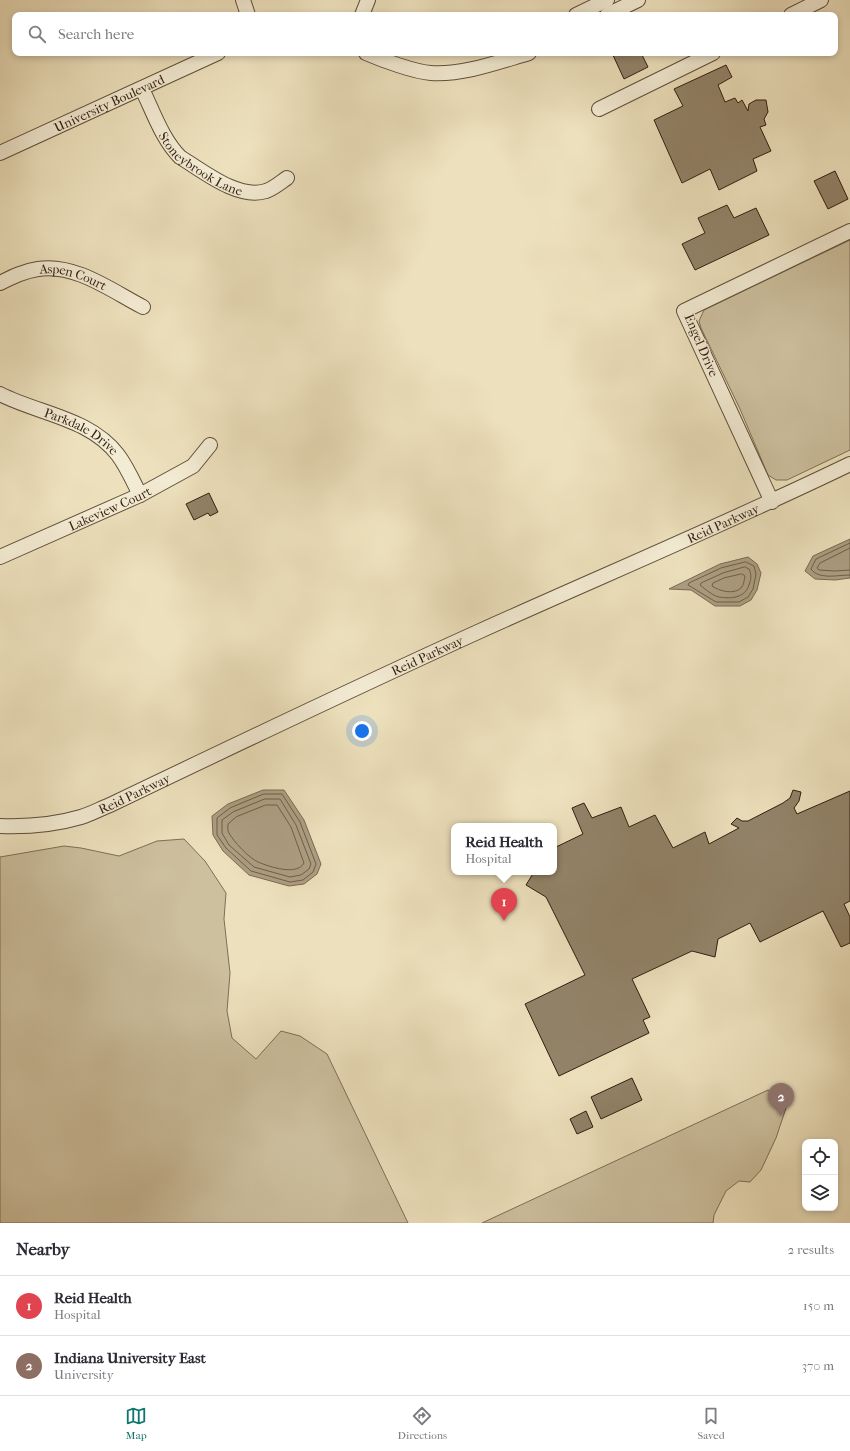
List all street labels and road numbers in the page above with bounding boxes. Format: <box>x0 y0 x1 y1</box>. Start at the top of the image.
street label: University Boulevard <box>52 71 168 135</box>
street label: Stoneybrook Lane <box>156 129 245 199</box>
street label: Aspen Court <box>38 261 109 294</box>
street label: Engel Drive <box>682 311 722 379</box>
street label: Parkdale Drive <box>42 405 122 458</box>
street label: Lakeview Court <box>66 483 154 534</box>
street label: Reid Parkway <box>685 500 763 546</box>
street label: Reid Parkway <box>389 632 467 679</box>
street label: Reid Parkway <box>96 770 174 817</box>

